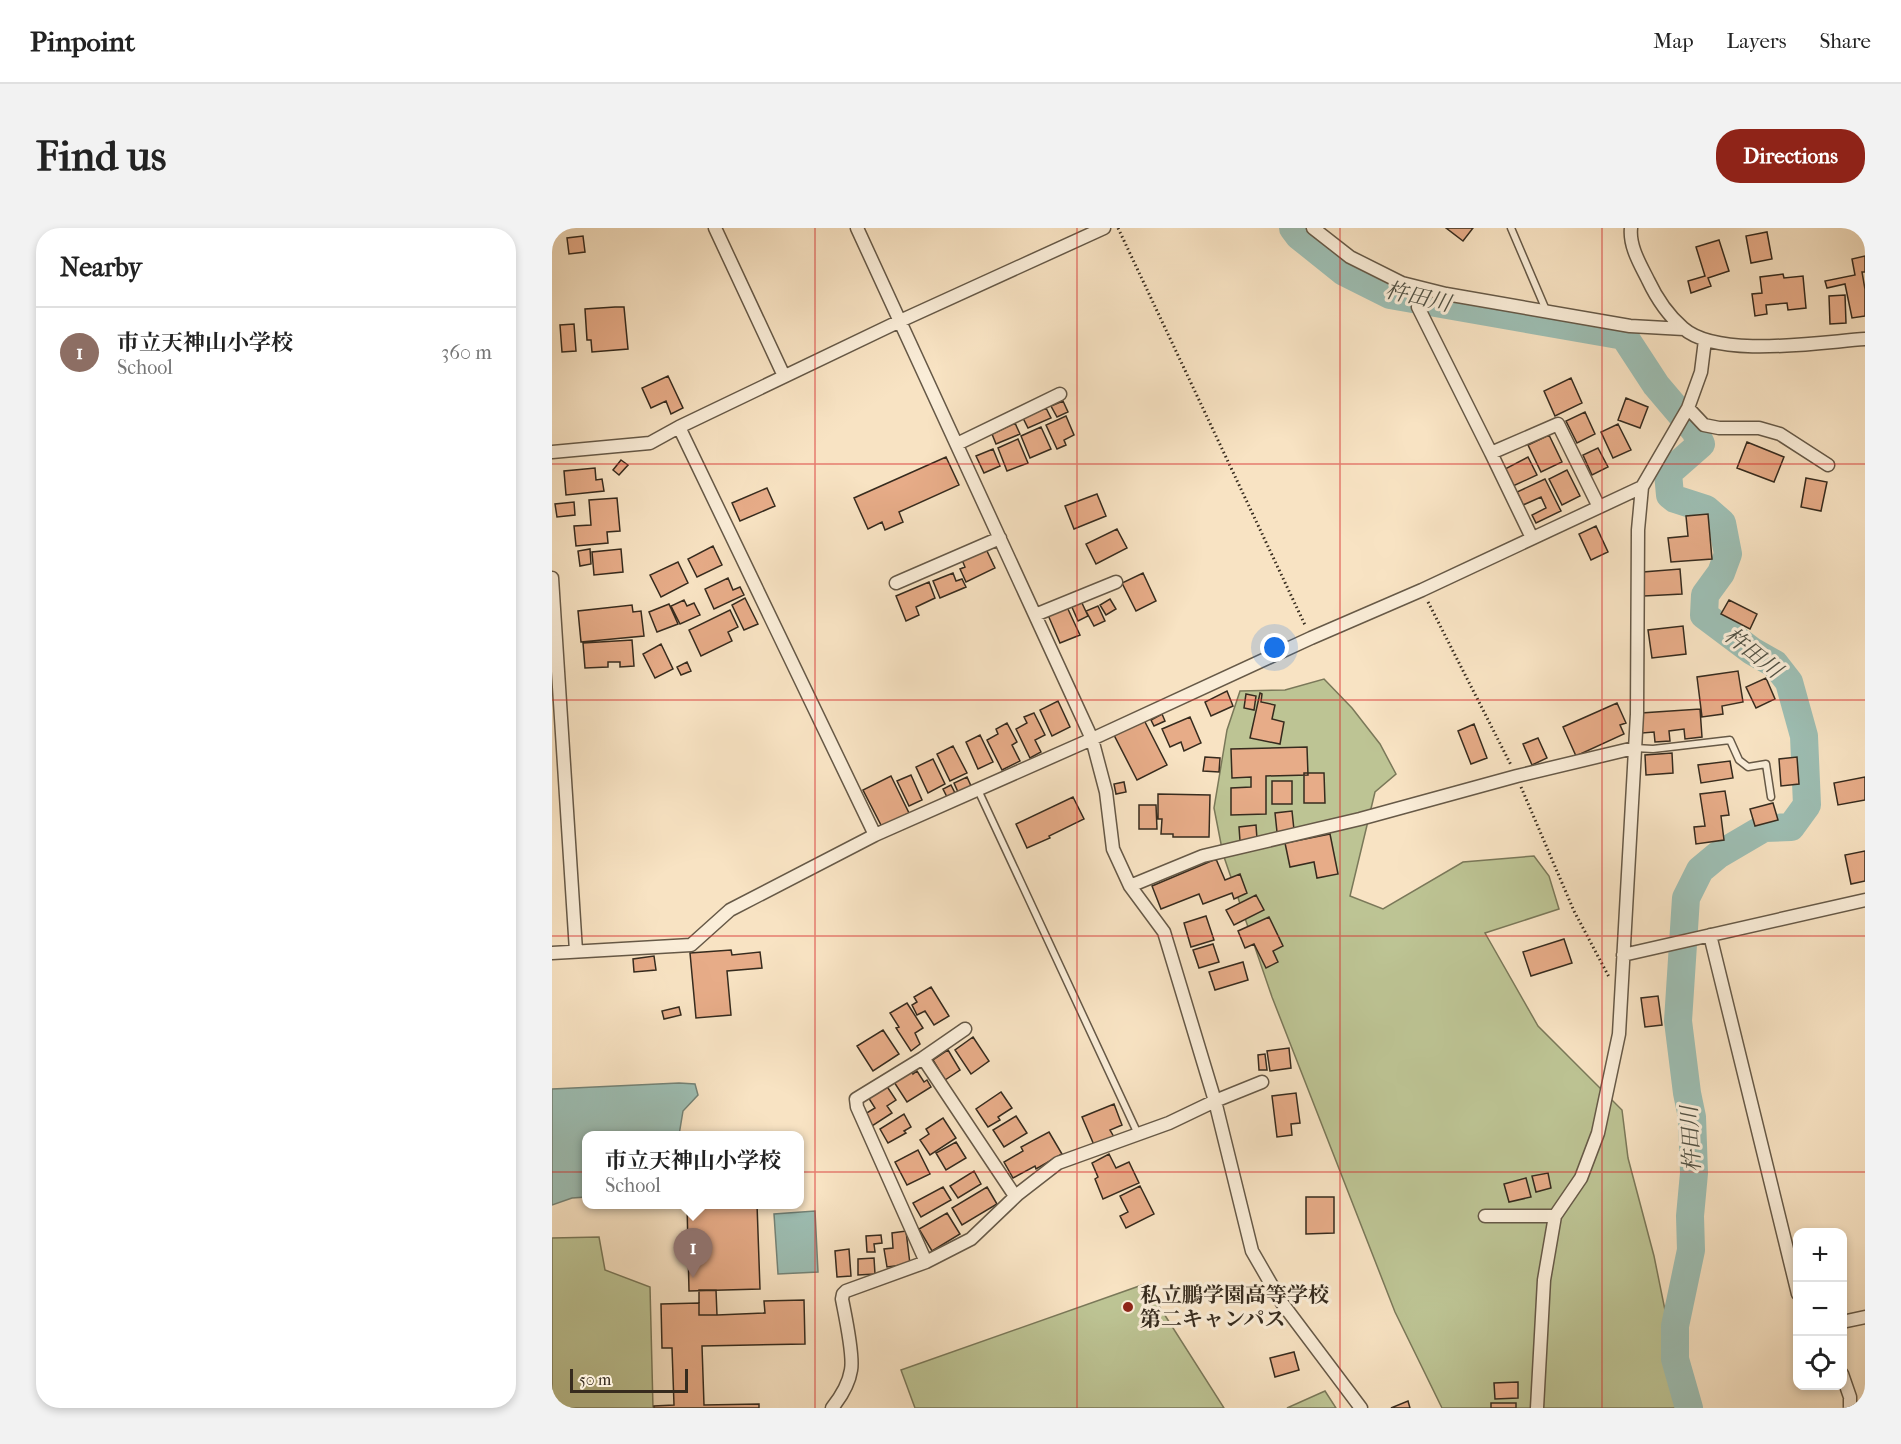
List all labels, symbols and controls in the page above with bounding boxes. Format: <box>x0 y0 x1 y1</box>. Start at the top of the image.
text: Pinpoint <box>30 25 135 58</box>
text: Map <box>1653 29 1694 53</box>
text: Layers <box>1727 29 1786 53</box>
text: Share <box>1819 29 1871 53</box>
button: Directions <box>1716 129 1865 183</box>
text: Find us <box>36 132 166 181</box>
text: Nearby <box>60 252 142 283</box>
water label: 杵田川 <box>1383 277 1455 318</box>
text: 市立天神山小学校 <box>117 330 293 356</box>
text: 1 <box>76 341 83 364</box>
text: 360 m <box>441 341 492 364</box>
text: School <box>117 356 173 379</box>
water label: 杵田川 <box>1719 622 1788 685</box>
your location <box>1260 633 1289 662</box>
water label: 杵田川 <box>1676 1103 1706 1173</box>
popup <box>582 1131 804 1209</box>
text: 市立天神山小学校 <box>605 1148 781 1174</box>
text: School <box>605 1174 661 1197</box>
pin: 1 <box>674 1228 712 1278</box>
map controls <box>1793 1228 1847 1390</box>
button: + <box>1793 1228 1847 1282</box>
button: − <box>1793 1282 1847 1336</box>
place label: 私立鵬学園高等学校 第二キャンパス <box>1140 1283 1329 1331</box>
marker: 私立鵬学園高等学校 第二キャンパス <box>1121 1300 1135 1314</box>
button: locate <box>1793 1336 1847 1390</box>
scale bar <box>570 1366 688 1394</box>
text: 50 m <box>579 1370 611 1389</box>

